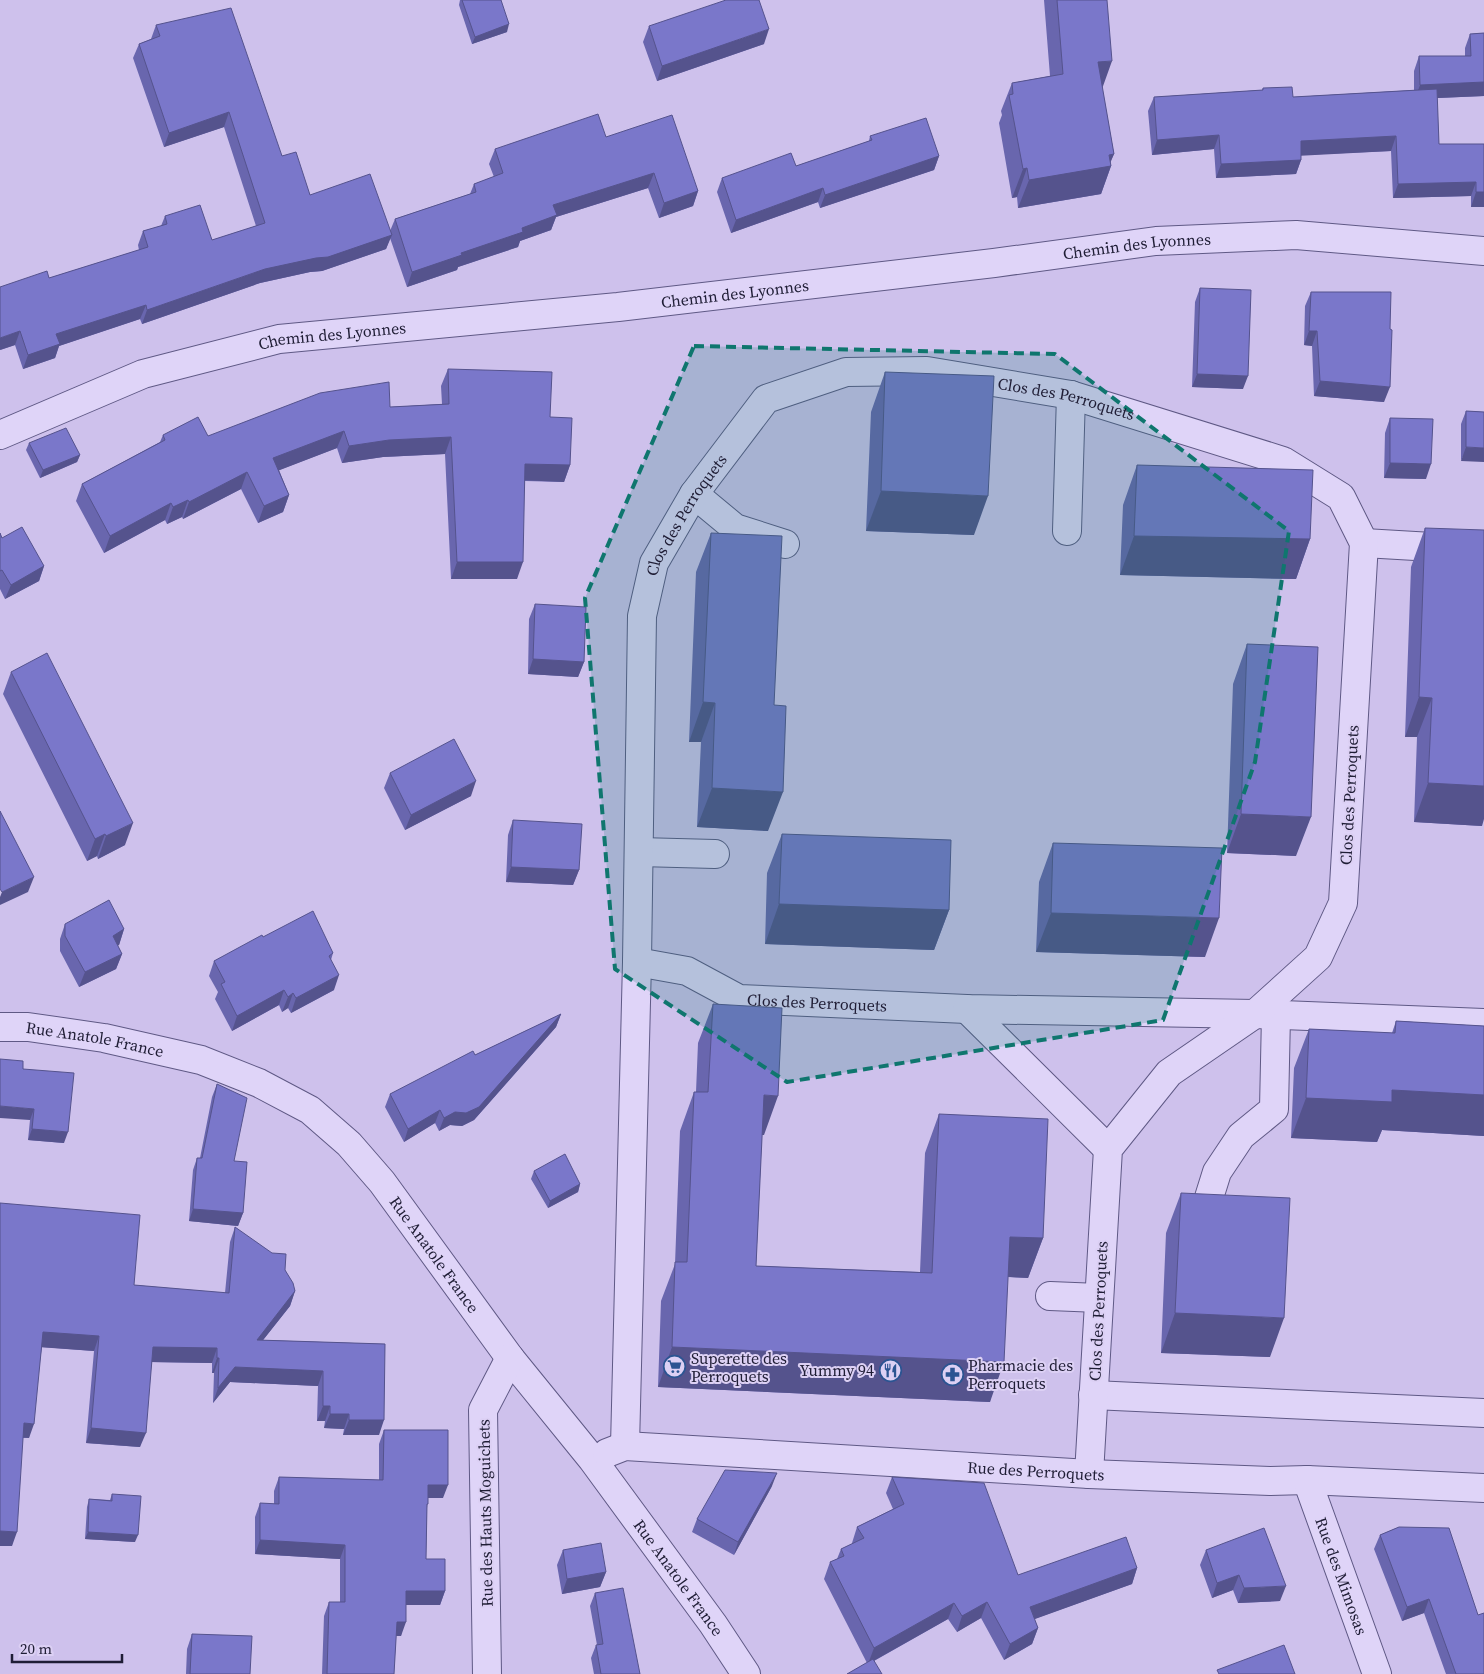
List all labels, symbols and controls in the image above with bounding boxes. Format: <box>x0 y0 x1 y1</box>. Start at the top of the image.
street label: Chemin des Lyonnes <box>1062 228 1211 265</box>
street label: Chemin des Lyonnes <box>660 274 810 313</box>
street label: Chemin des Lyonnes <box>256 316 407 355</box>
street label: Clos des Perroquets <box>996 372 1138 425</box>
street label: Clos des Perroquets <box>640 449 732 578</box>
street label: Clos des Perroquets <box>1334 724 1364 866</box>
street label: Clos des Perroquets <box>747 988 888 1016</box>
street label: Rue Anatole France <box>25 1016 166 1062</box>
street label: Rue Anatole France <box>385 1192 485 1317</box>
street label: Clos des Perroquets <box>1083 1240 1113 1382</box>
place label: Superette des Perroquets <box>691 1347 787 1387</box>
place label: Pharmacie des Perroquets <box>968 1354 1073 1394</box>
supermarket icon: Superette des Perroquets <box>663 1355 687 1379</box>
restaurant icon: Yummy 94 <box>878 1358 902 1382</box>
place label: Yummy 94 <box>800 1359 874 1381</box>
pharmacy icon: Pharmacie des Perroquets <box>940 1362 964 1386</box>
street label: Rue des Hauts Moguichets <box>472 1419 498 1607</box>
street label: Rue des Perroquets <box>967 1456 1105 1486</box>
street label: Rue des Mimosas <box>1310 1514 1373 1638</box>
street label: Rue Anatole France <box>629 1515 729 1640</box>
scale bar <box>12 1632 122 1664</box>
text: 20 m <box>20 1638 52 1659</box>

